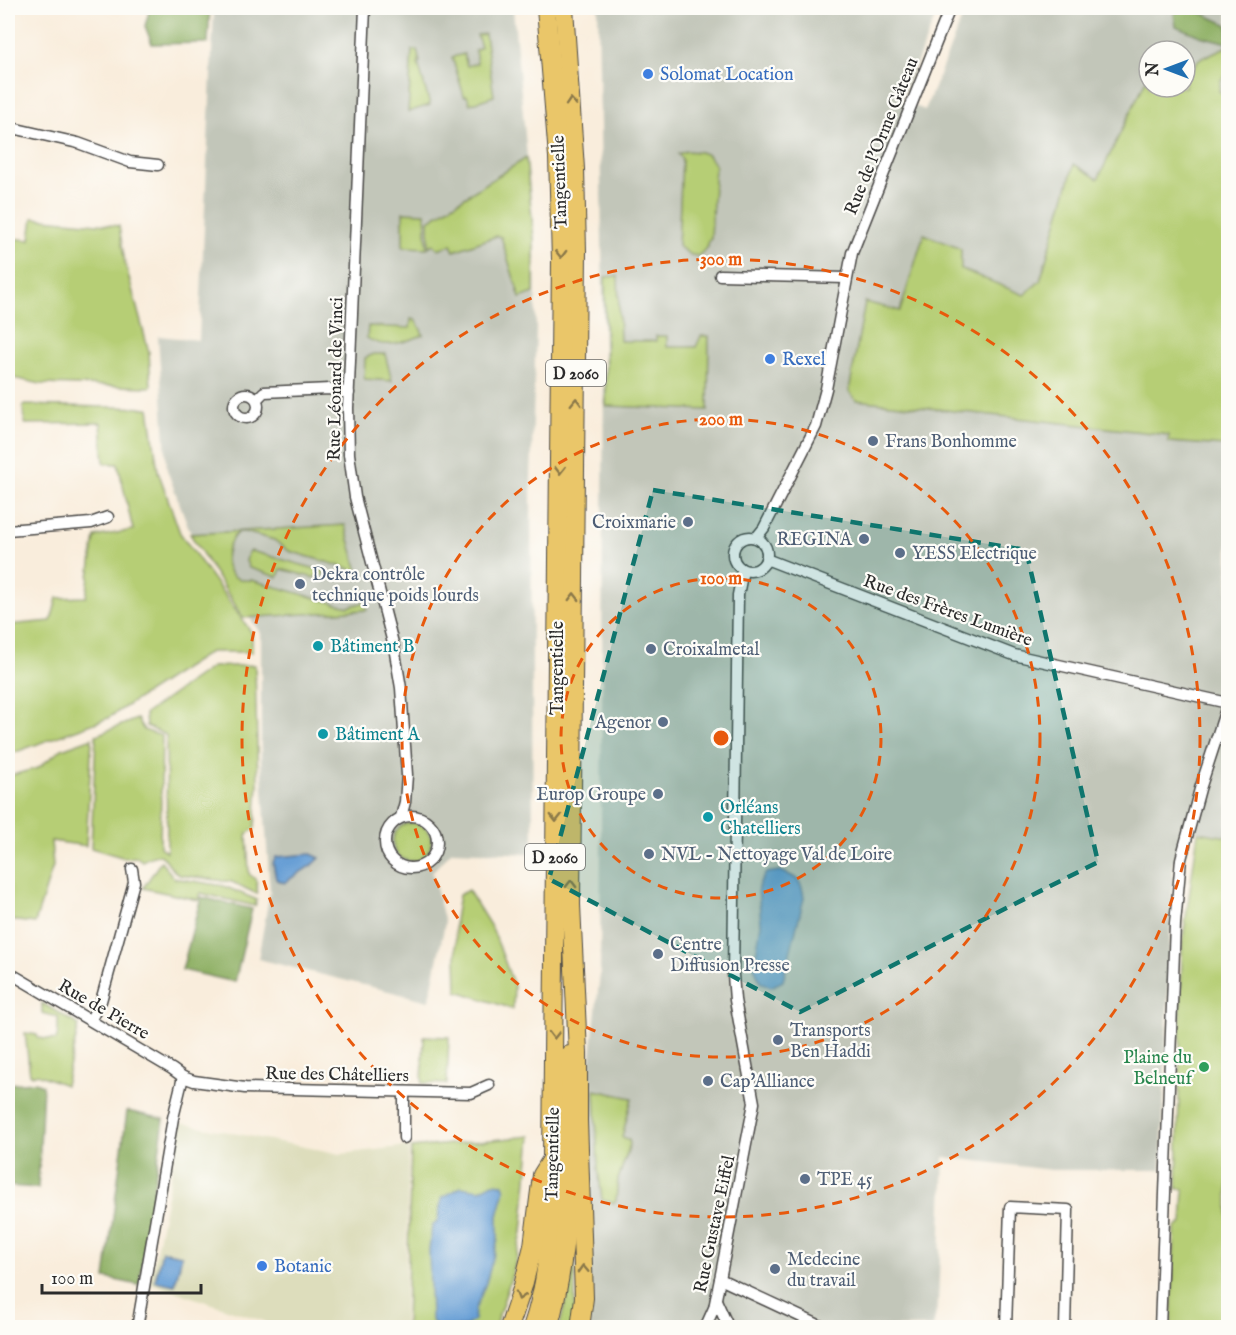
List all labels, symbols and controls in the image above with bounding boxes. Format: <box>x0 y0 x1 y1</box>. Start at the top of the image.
north arrow <box>1137 39 1197 99</box>
street label: Rue de l'Orme Gâteau <box>840 54 925 219</box>
text: N <box>1144 62 1164 77</box>
place label: Solomat Location <box>660 64 794 87</box>
marker: Solomat Location <box>641 67 655 81</box>
one-way arrow <box>564 98 577 107</box>
street label: Tangentielle <box>547 135 574 229</box>
text: 300 m <box>700 249 742 272</box>
one-way arrow <box>555 250 567 259</box>
street label: Rue Léonard de Vinci <box>324 297 349 461</box>
place label: Rexel <box>782 349 826 372</box>
marker: Rexel <box>763 352 777 366</box>
road number: D 2060 <box>546 360 606 386</box>
one-way arrow <box>570 398 582 407</box>
text: 200 m <box>699 409 743 432</box>
place label: Frans Bonhomme <box>885 431 1017 454</box>
marker: Frans Bonhomme <box>866 434 880 448</box>
one-way arrow <box>553 466 566 475</box>
place label: Croixmarie <box>592 512 676 535</box>
marker: Croixmarie <box>681 515 695 529</box>
place label: REGINA <box>777 529 853 552</box>
marker: REGINA <box>857 532 871 546</box>
place label: YESS Electrique <box>912 543 1037 566</box>
marker: YESS Electrique <box>893 546 907 560</box>
place label: Dekra contrôle technique poids lourds <box>312 564 479 608</box>
text: 100 m <box>700 568 742 591</box>
street label: Rue des Frères Lumière <box>860 570 1035 653</box>
marker: Dekra contrôle technique poids lourds <box>293 577 307 591</box>
one-way arrow <box>568 592 580 601</box>
street label: Tangentielle <box>547 621 570 715</box>
place label: Bâtiment B <box>330 636 414 659</box>
marker: Bâtiment B <box>311 639 325 653</box>
place label: Croixalmetal <box>663 639 759 662</box>
marker: Croixalmetal <box>644 642 658 656</box>
place label: Agenor <box>594 712 651 735</box>
marker: Agenor <box>656 715 670 729</box>
place label: Bâtiment A <box>335 724 420 747</box>
marker: Bâtiment A <box>316 727 330 741</box>
centre of rings <box>711 728 731 748</box>
place label: Europ Groupe <box>536 784 646 807</box>
marker: Europ Groupe <box>651 787 665 801</box>
place label: Orléans Chatelliers <box>720 797 800 841</box>
marker: Orléans Chatelliers <box>701 810 715 824</box>
one-way arrow <box>550 813 562 822</box>
road number: D 2060 <box>525 844 585 870</box>
place label: NVL - Nettoyage Val de Loire <box>661 844 892 867</box>
marker: NVL - Nettoyage Val de Loire <box>642 847 656 861</box>
one-way arrow <box>565 880 577 889</box>
place label: Centre Diffusion Presse <box>670 934 790 978</box>
marker: Centre Diffusion Presse <box>651 947 665 961</box>
street label: Rue de Pierre <box>53 975 153 1046</box>
place label: Transports Ben Haddi <box>790 1020 871 1064</box>
one-way arrow <box>548 1031 560 1040</box>
marker: Transports Ben Haddi <box>771 1033 785 1047</box>
place label: Plaine du Belneuf <box>1123 1047 1195 1091</box>
marker: Plaine du Belneuf <box>1197 1060 1211 1074</box>
street label: Rue des Châtelliers <box>265 1063 409 1088</box>
place label: Cap'Alliance <box>720 1071 815 1094</box>
marker: Cap'Alliance <box>701 1074 715 1088</box>
street label: Tangentielle <box>541 1107 566 1201</box>
street label: Rue Gustave Eiffel <box>690 1153 741 1295</box>
place label: TPE 45 <box>817 1169 873 1192</box>
marker: TPE 45 <box>798 1172 812 1186</box>
place label: Medecine du travail <box>787 1249 860 1293</box>
place label: Botanic <box>274 1256 332 1279</box>
scale bar <box>42 1257 201 1295</box>
marker: Botanic <box>255 1259 269 1273</box>
marker: Medecine du travail <box>768 1262 782 1276</box>
one-way arrow <box>577 1265 590 1274</box>
text: 100 m <box>51 1268 93 1291</box>
one-way arrow <box>515 1290 527 1301</box>

